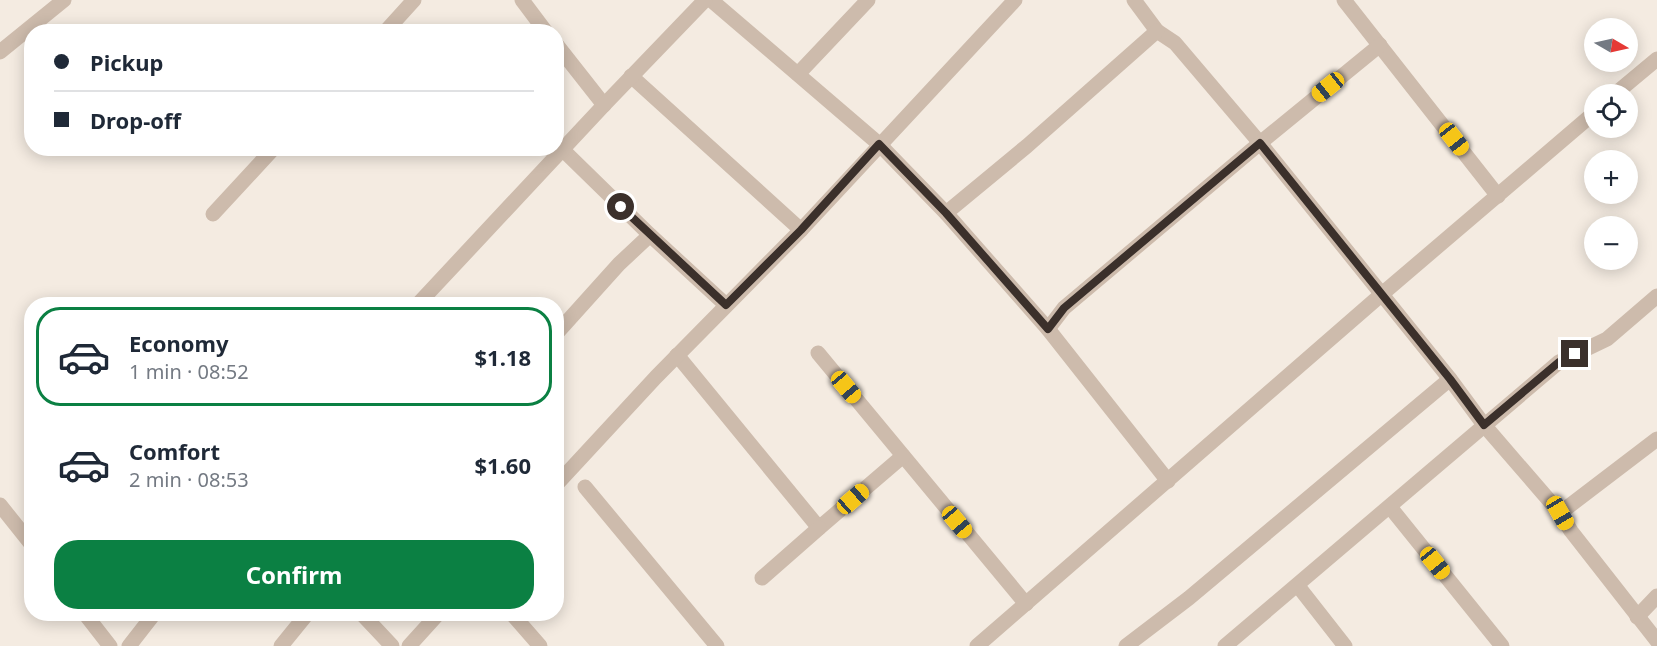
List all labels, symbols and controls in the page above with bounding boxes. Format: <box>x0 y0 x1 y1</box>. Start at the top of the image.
north arrow <box>1584 18 1638 72</box>
map controls <box>1584 18 1638 270</box>
text: Pickup <box>90 47 163 77</box>
car <box>1308 69 1348 105</box>
button: locate <box>1584 84 1638 138</box>
text: Drop-off <box>90 105 181 135</box>
car <box>1436 119 1472 159</box>
button: + <box>1584 150 1638 204</box>
route start <box>607 193 634 220</box>
button: − <box>1584 216 1638 270</box>
text: Economy <box>129 328 228 358</box>
icon: car <box>57 330 111 384</box>
route end <box>1561 340 1588 367</box>
text: $1.18 <box>474 342 531 372</box>
text: 1 min · 08:52 <box>129 358 249 385</box>
car <box>828 367 864 407</box>
text: Comfort <box>129 436 220 466</box>
icon: car <box>57 438 111 492</box>
text: $1.60 <box>474 450 531 480</box>
text: 2 min · 08:53 <box>129 466 249 493</box>
car <box>834 480 872 518</box>
car <box>1543 493 1577 533</box>
car <box>939 502 975 542</box>
button: Confirm <box>54 540 534 609</box>
car <box>1417 543 1453 583</box>

